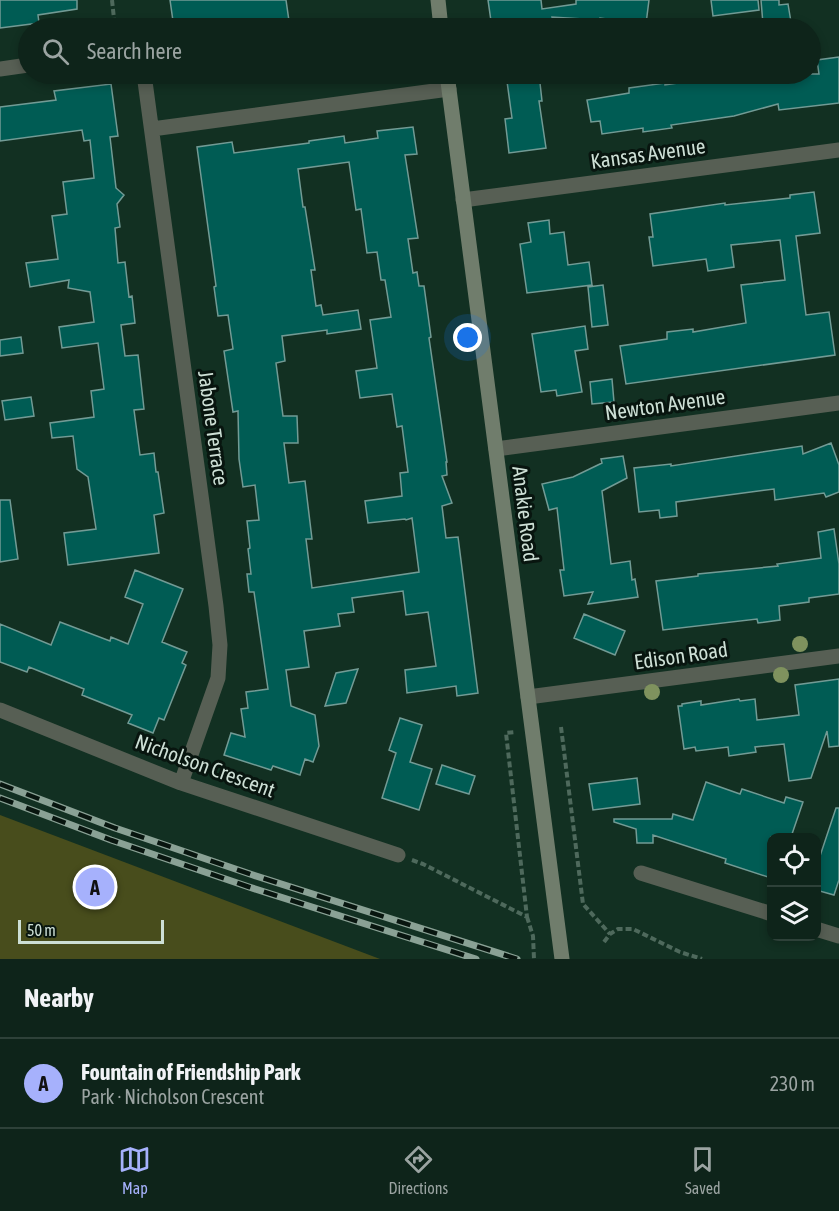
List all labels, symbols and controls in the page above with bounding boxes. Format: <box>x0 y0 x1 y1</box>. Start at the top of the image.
search box <box>18 18 821 84</box>
icon: search <box>39 35 72 68</box>
text: Search here <box>87 38 182 64</box>
street label: Kansas Avenue <box>589 133 707 173</box>
your location <box>453 323 482 352</box>
street label: Jabone Terrace <box>194 369 234 487</box>
street label: Newton Avenue <box>603 384 727 424</box>
street label: Anakie Road <box>508 465 544 563</box>
street label: Edison Road <box>633 637 729 673</box>
street label: Nicholson Crescent <box>132 729 279 801</box>
map controls <box>767 833 821 941</box>
button: locate <box>767 833 821 887</box>
pin: A <box>76 864 115 910</box>
button: layers <box>767 887 821 941</box>
scale bar <box>18 917 164 944</box>
text: 50 m <box>27 921 56 939</box>
text: Nearby <box>24 983 94 1013</box>
text: Fountain of Friendship Park <box>81 1059 301 1085</box>
text: A <box>39 1072 48 1095</box>
text: 230 m <box>770 1072 815 1095</box>
text: Park · Nicholson Crescent <box>81 1085 264 1108</box>
tab: Map <box>118 1143 151 1197</box>
tab: Directions <box>388 1143 448 1197</box>
tab: Saved <box>685 1143 720 1197</box>

